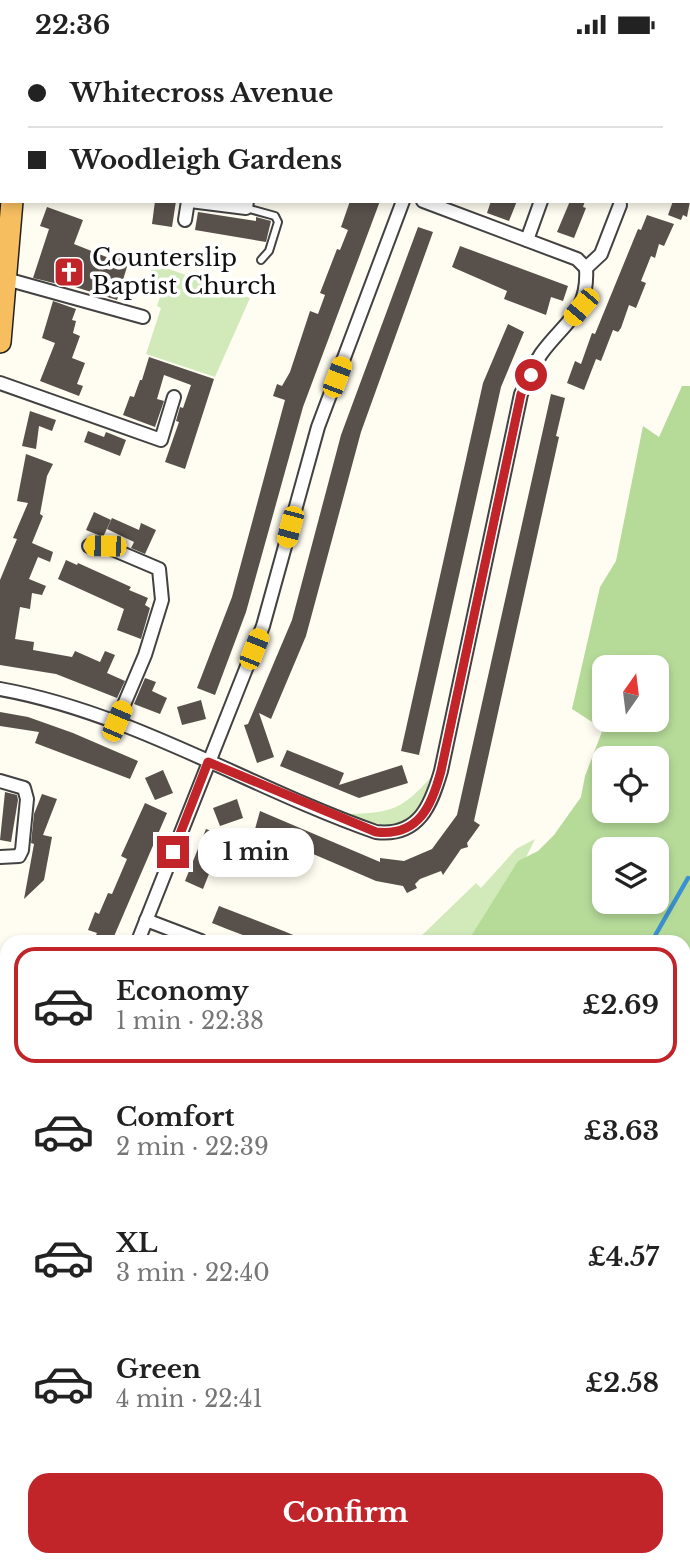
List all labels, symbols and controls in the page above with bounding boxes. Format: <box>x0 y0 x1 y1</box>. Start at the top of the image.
text: 22:36 <box>35 9 110 41</box>
text: Whitecross Avenue <box>70 77 333 109</box>
text: Woodleigh Gardens <box>70 144 342 176</box>
place label: Counterslip Baptist Church <box>92 243 277 300</box>
church icon: Counterslip Baptist Church <box>52 255 86 289</box>
car <box>560 284 603 330</box>
car <box>320 354 355 400</box>
route start <box>515 359 547 391</box>
car <box>275 504 306 550</box>
car <box>84 535 127 557</box>
car <box>237 626 272 672</box>
north arrow <box>592 655 668 731</box>
map controls <box>592 655 669 914</box>
car <box>100 698 135 744</box>
button: locate <box>592 746 669 823</box>
callout: 1 min <box>198 827 313 877</box>
route end <box>157 836 189 868</box>
button: layers <box>592 837 669 914</box>
text: 1 min <box>223 838 289 866</box>
icon: car <box>32 974 95 1037</box>
text: Economy <box>116 975 249 1007</box>
text: £2.69 <box>582 989 659 1021</box>
text: 1 min · 22:38 <box>116 1007 264 1035</box>
icon: car <box>32 1100 95 1163</box>
text: Comfort <box>116 1101 234 1133</box>
text: £3.63 <box>584 1115 659 1147</box>
text: 2 min · 22:39 <box>116 1133 269 1161</box>
icon: car <box>32 1226 95 1289</box>
text: XL <box>116 1227 158 1259</box>
text: £4.57 <box>588 1241 659 1273</box>
text: 3 min · 22:40 <box>116 1259 270 1287</box>
icon: car <box>32 1352 95 1415</box>
text: Green <box>116 1353 201 1385</box>
text: £2.58 <box>585 1367 659 1399</box>
text: 4 min · 22:41 <box>116 1385 263 1413</box>
button: Confirm <box>28 1473 663 1553</box>

